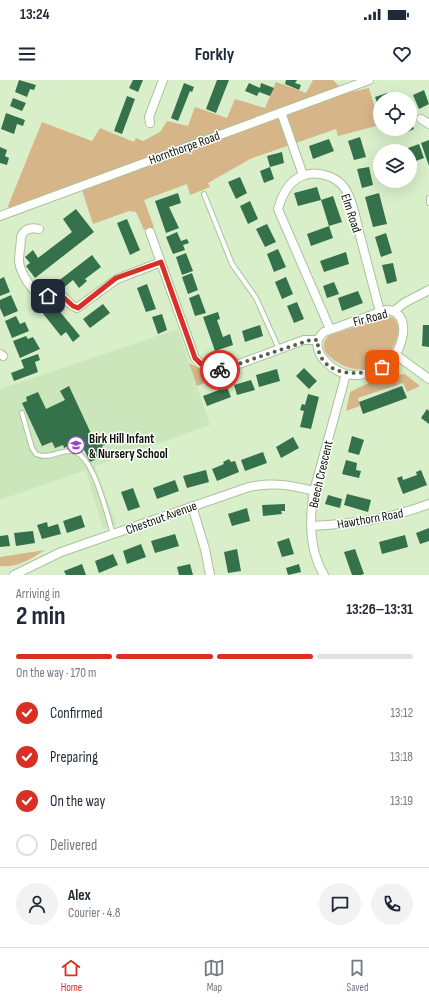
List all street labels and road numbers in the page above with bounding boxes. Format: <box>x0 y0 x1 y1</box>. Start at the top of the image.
street label: Hornthorpe Road <box>147 128 222 168</box>
street label: Elm Road <box>337 192 365 235</box>
street label: Fir Road <box>351 306 389 330</box>
street label: Beech Crescent <box>305 439 337 510</box>
street label: Chestnut Avenue <box>124 498 199 538</box>
street label: Hawthorn Road <box>336 505 404 533</box>

